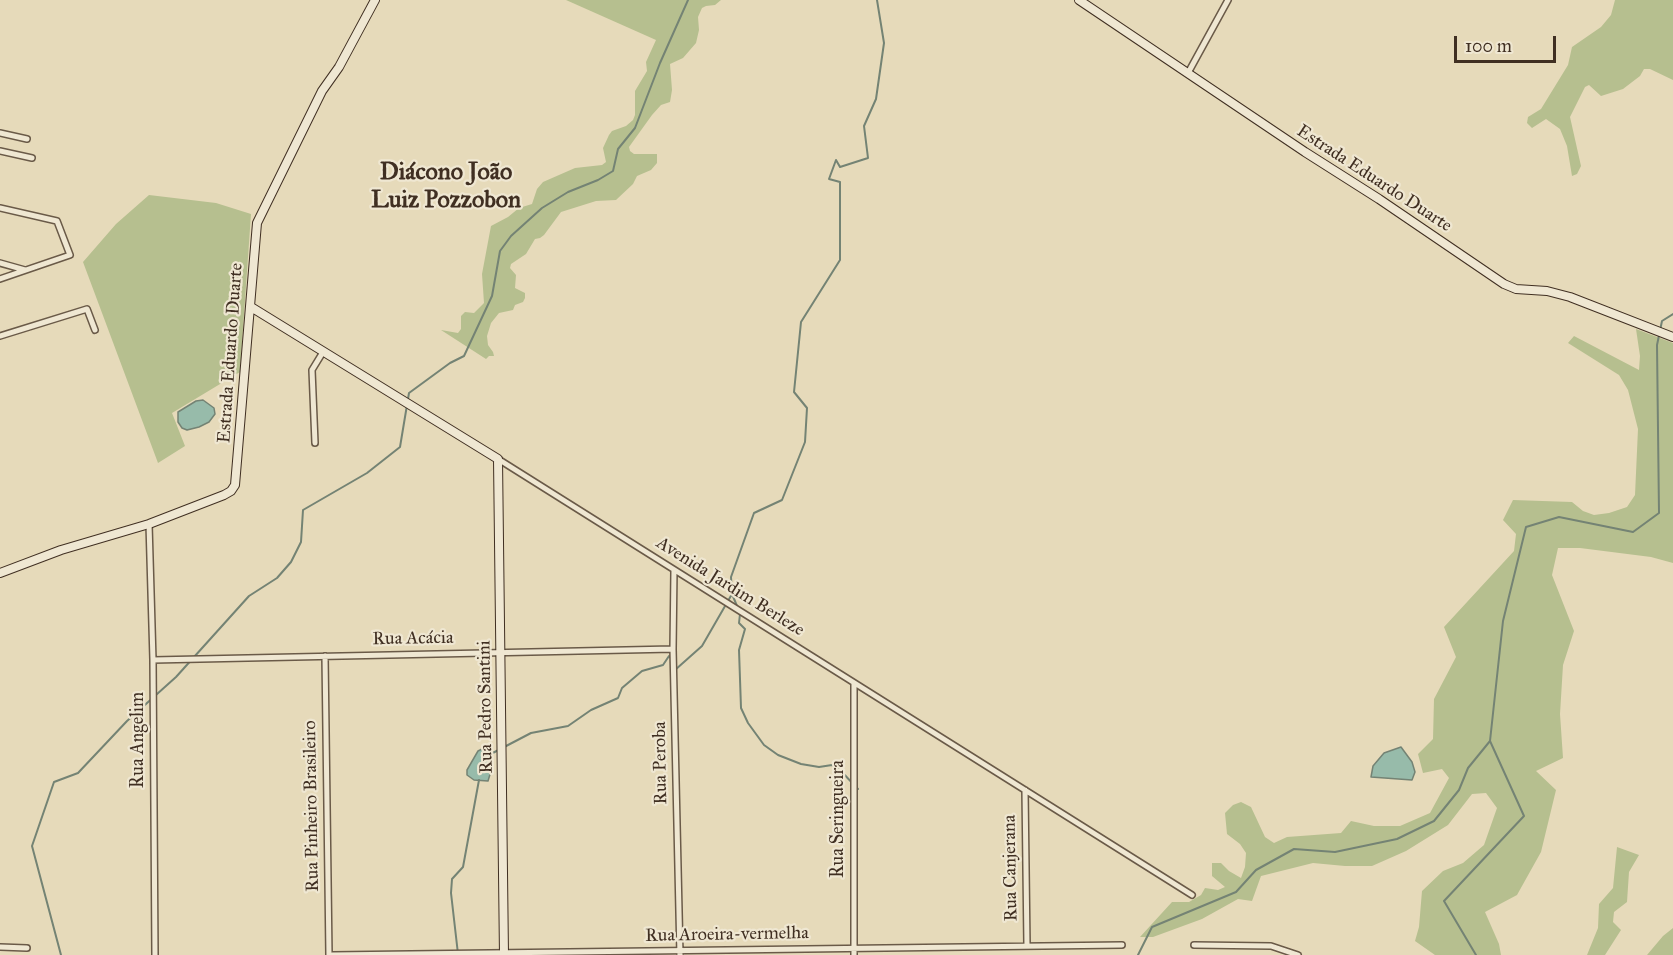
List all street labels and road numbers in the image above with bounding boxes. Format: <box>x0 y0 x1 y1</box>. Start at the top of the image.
street label: Estrada Eduardo Duarte <box>1292 121 1456 237</box>
street label: Estrada Eduardo Duarte <box>214 262 248 444</box>
street label: Avenida Jardim Berleze <box>652 533 808 641</box>
street label: Rua Acácia <box>372 627 454 651</box>
street label: Rua Pedro Santini <box>474 640 498 774</box>
street label: Rua Angelim <box>128 692 150 788</box>
street label: Rua Pinheiro Brasileiro <box>300 720 324 892</box>
street label: Rua Peroba <box>649 721 673 805</box>
street label: Rua Seringueira <box>828 760 850 878</box>
street label: Rua Canjerana <box>999 814 1023 922</box>
street label: Rua Aroeira-vermelha <box>645 923 809 947</box>

